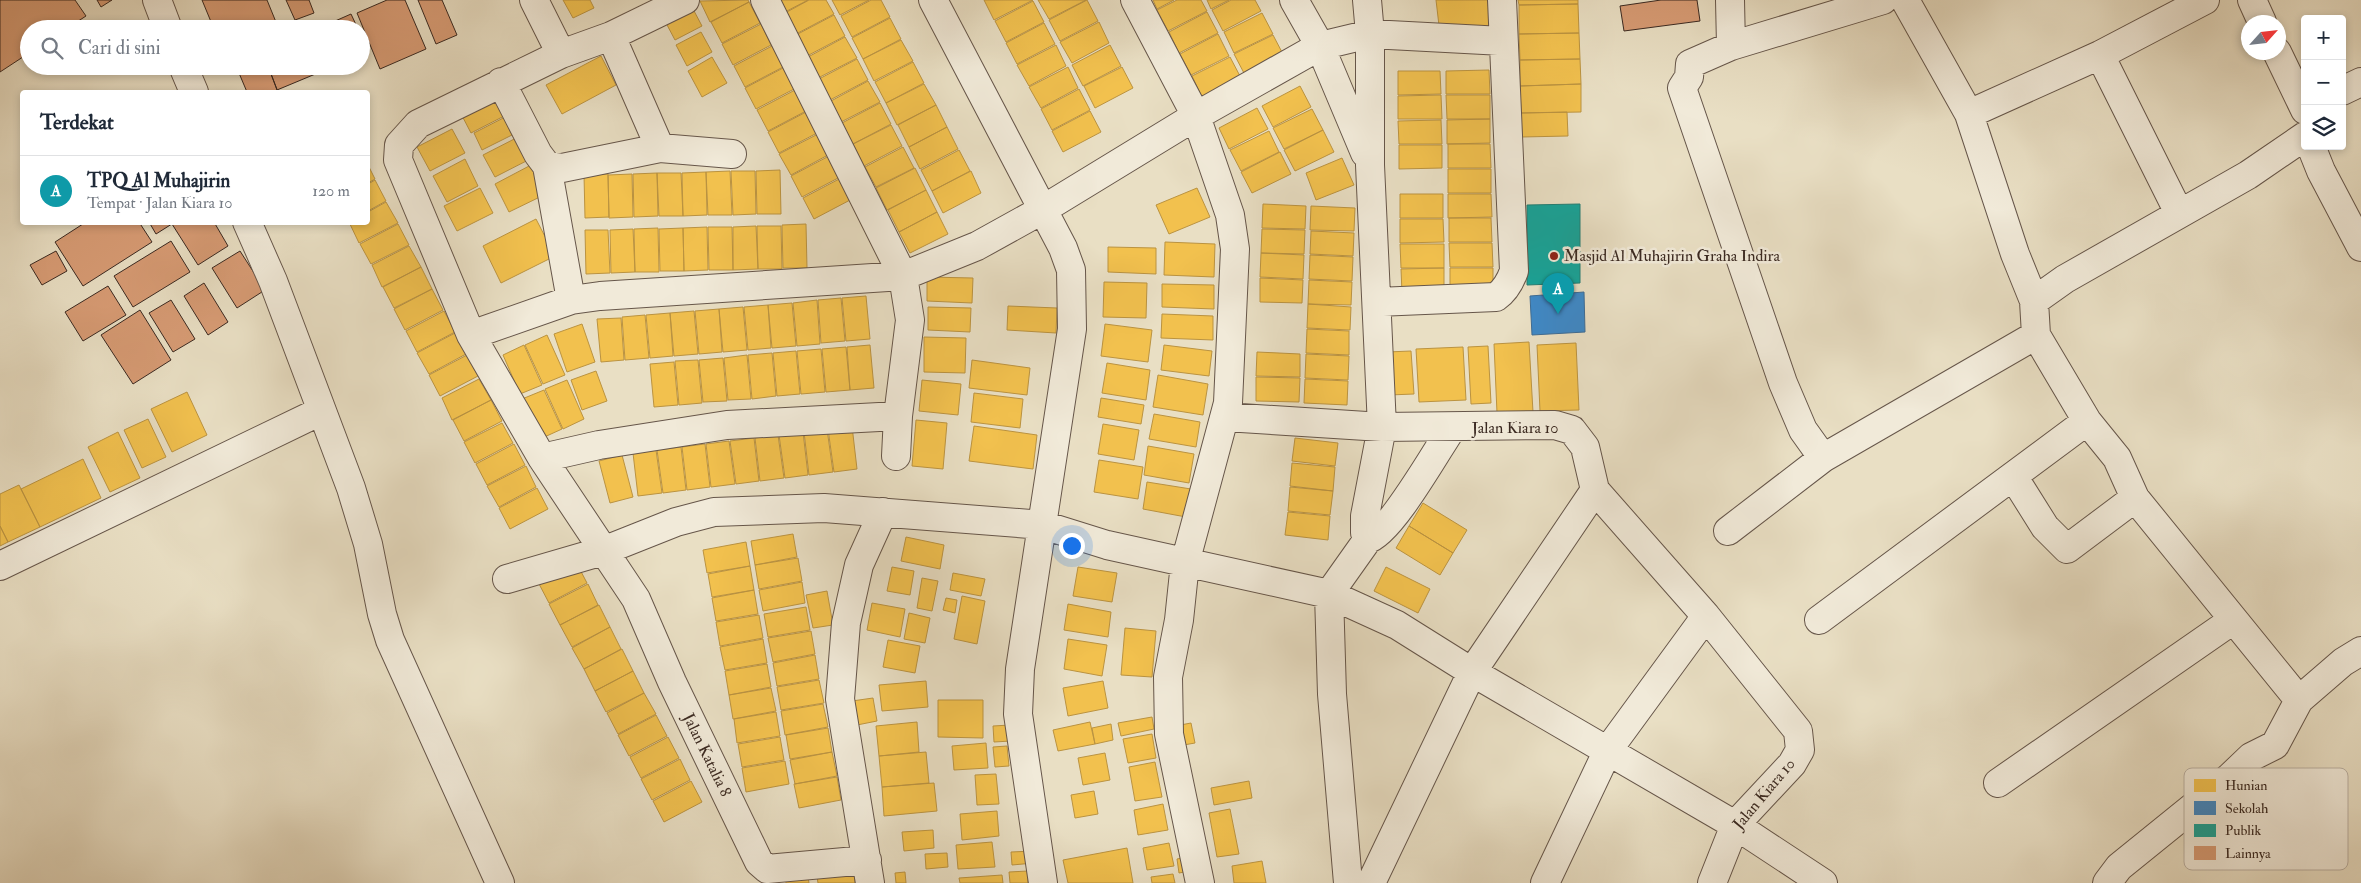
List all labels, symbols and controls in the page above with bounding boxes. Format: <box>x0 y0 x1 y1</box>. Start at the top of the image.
north arrow <box>2241 15 2286 60</box>
map controls <box>2301 15 2346 150</box>
button: + <box>2301 15 2346 60</box>
search box <box>20 20 370 75</box>
icon: search <box>38 34 66 62</box>
text: Cari di sini <box>78 36 161 60</box>
button: − <box>2301 60 2346 105</box>
button: layers <box>2301 105 2346 150</box>
text: Terdekat <box>40 109 114 136</box>
text: TPQ Al Muhajirin <box>87 169 230 193</box>
text: A <box>51 181 61 201</box>
text: 120 m <box>312 181 350 201</box>
text: Tempat · Jalan Kiara 10 <box>87 193 232 213</box>
place label: Masjid Al Muhajirin Graha Indira <box>1564 246 1781 266</box>
marker: Masjid Al Muhajirin Graha Indira <box>1548 250 1560 262</box>
pin: A <box>1542 273 1574 314</box>
street label: Jalan Kiara 10 <box>1471 418 1558 439</box>
your location <box>1059 533 1085 559</box>
street label: Jalan Katalia 8 <box>677 709 736 801</box>
street label: Jalan Kiara 10 <box>1728 754 1800 835</box>
legend <box>2184 768 2348 870</box>
text: Hunian <box>2225 777 2268 794</box>
text: Sekolah <box>2225 800 2269 817</box>
text: Publik <box>2225 822 2261 839</box>
text: Lainnya <box>2225 845 2271 863</box>

